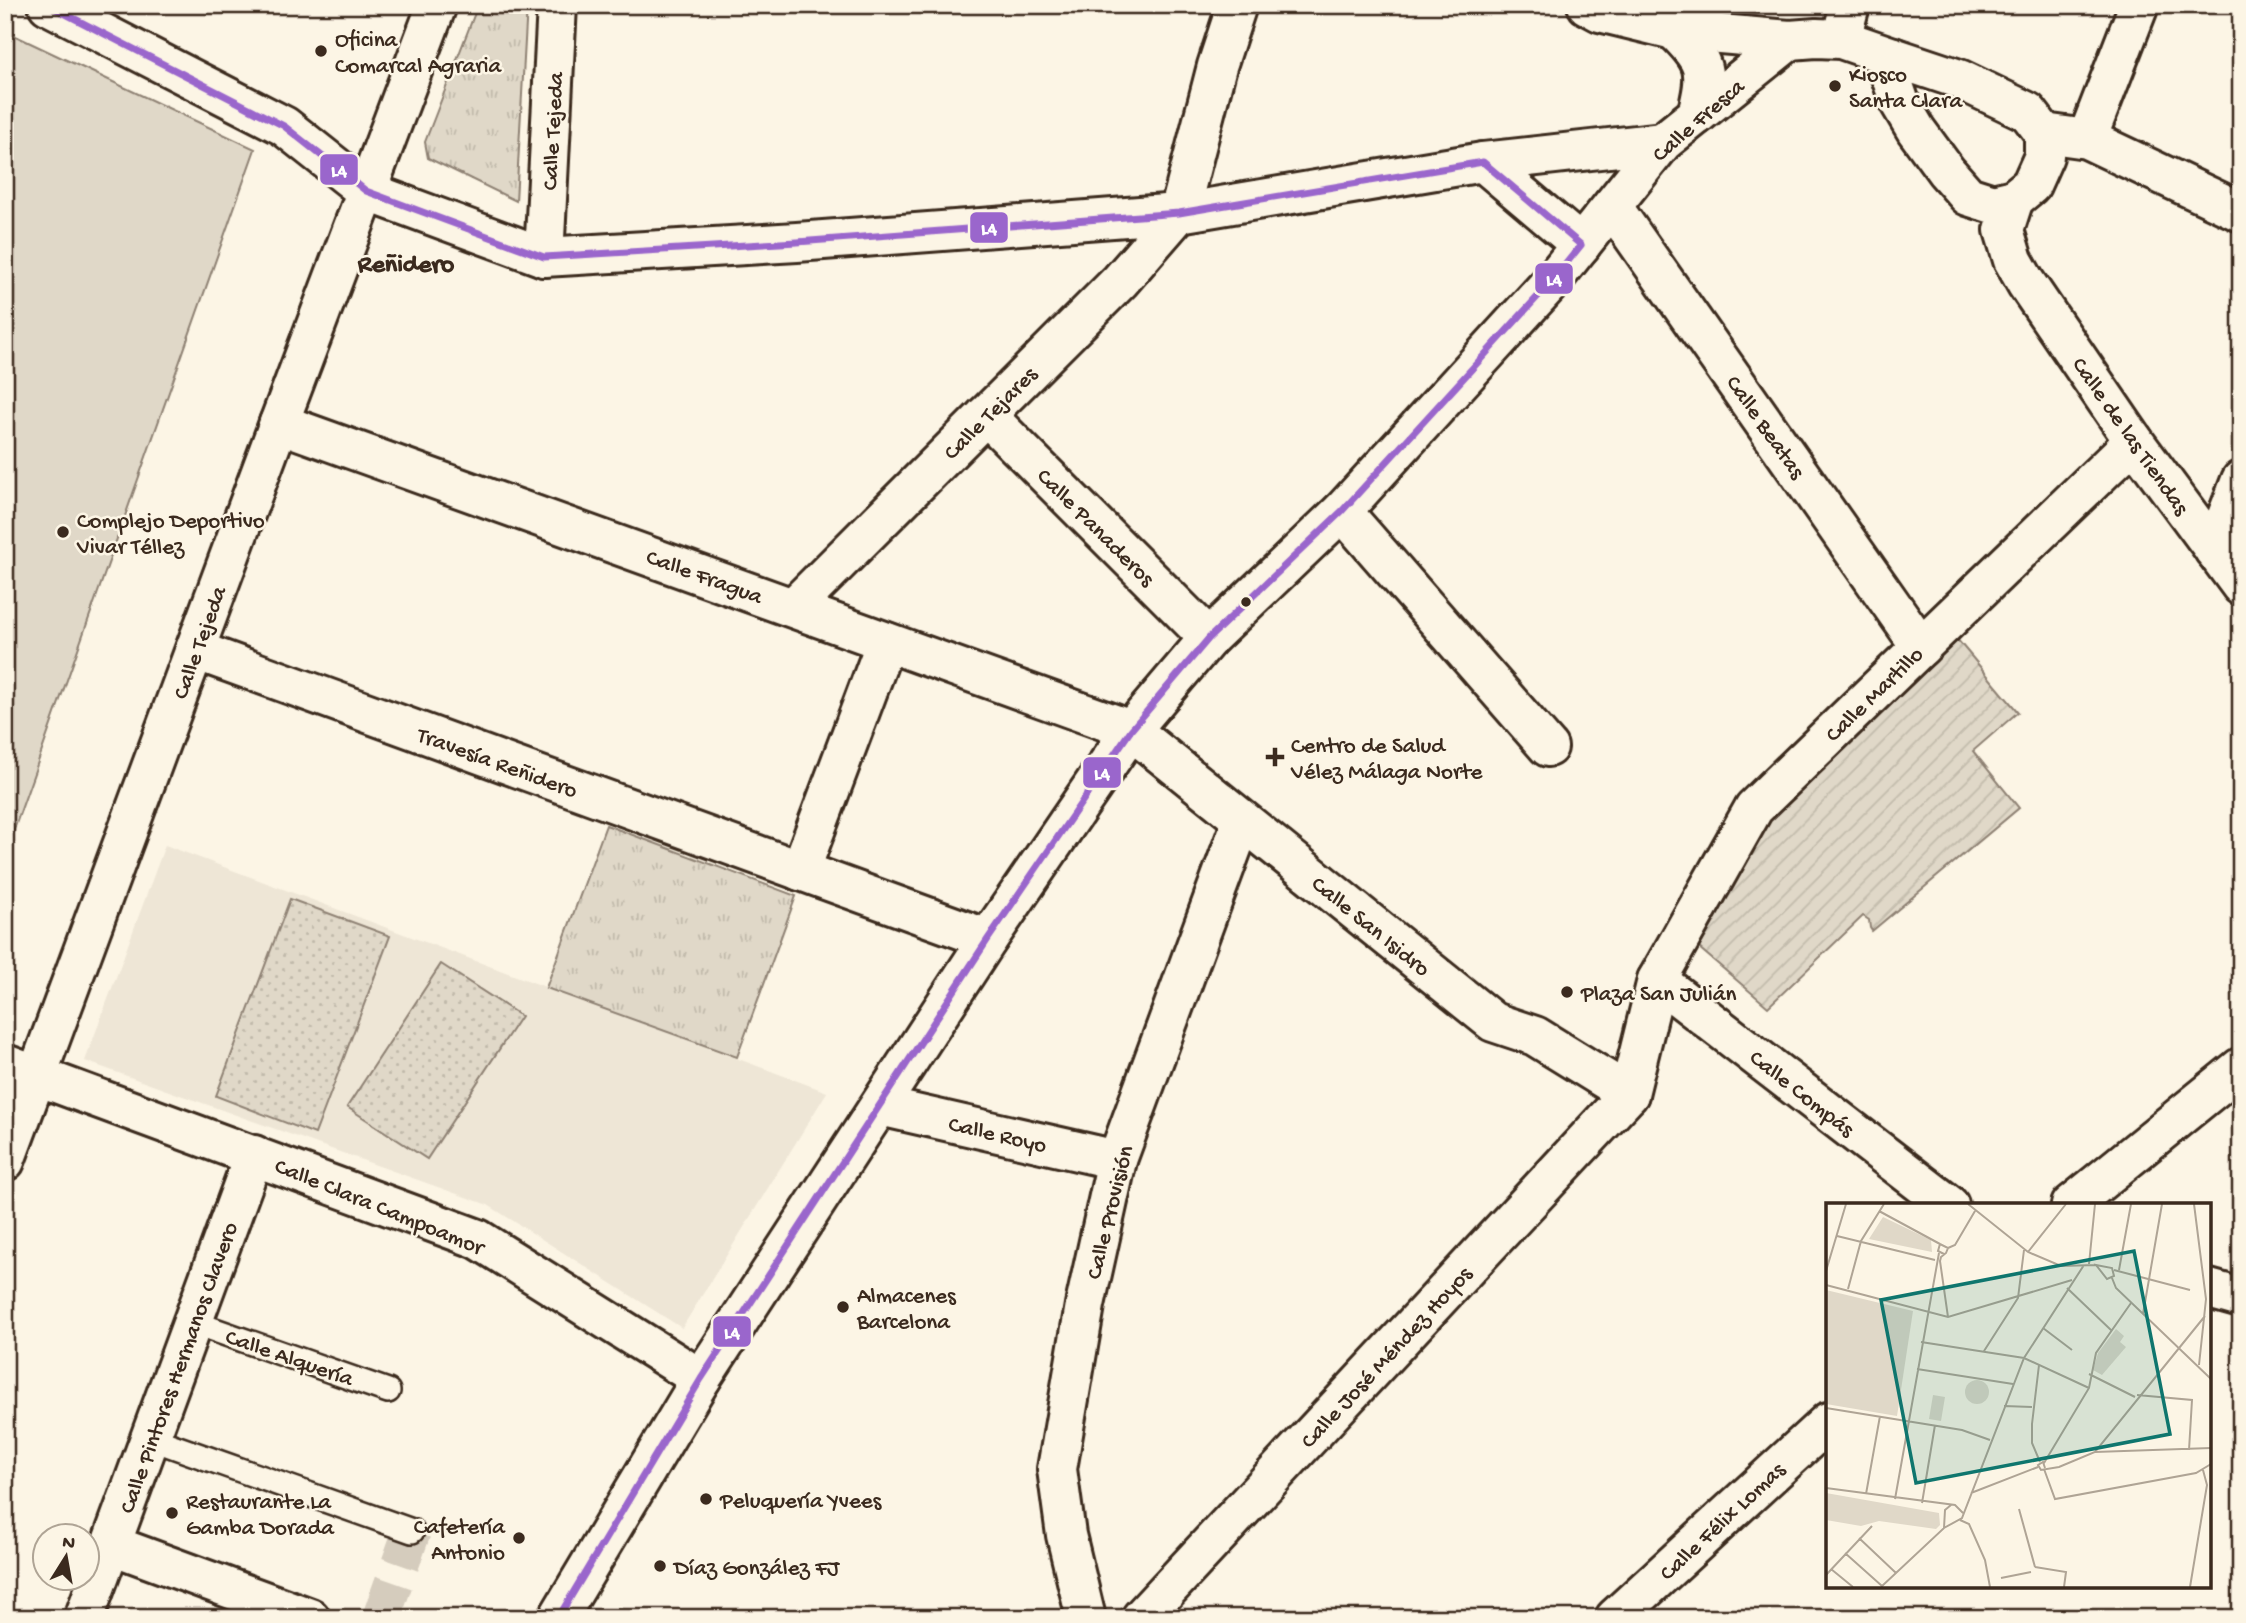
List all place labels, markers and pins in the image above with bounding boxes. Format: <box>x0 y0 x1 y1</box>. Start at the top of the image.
place label: Oficina Comarcal Agraria <box>335 28 502 81</box>
marker: Oficina Comarcal Agraria <box>313 43 329 59</box>
place label: Kiosco Santa Clara <box>1849 63 1963 116</box>
marker: Kiosco Santa Clara <box>1827 78 1843 94</box>
place label: Complejo Deportivo Vivar Téllez <box>76 509 265 562</box>
marker: Complejo Deportivo Vivar Téllez <box>55 524 71 540</box>
unlabelled marker <box>1239 595 1253 609</box>
place label: Centro de Salud Vélez Málaga Norte <box>1290 734 1484 787</box>
marker: Centro de Salud Vélez Málaga Norte <box>1265 747 1285 767</box>
place label: Plaza San Julián <box>1580 982 1736 1009</box>
marker: Plaza San Julián <box>1559 984 1575 1000</box>
place label: Almacenes Barcelona <box>856 1284 956 1337</box>
marker: Almacenes Barcelona <box>835 1299 851 1315</box>
place label: Peluquería Yvees <box>719 1489 882 1516</box>
place label: Restaurante La Gamba Dorada <box>186 1490 335 1543</box>
marker: Peluquería Yvees <box>698 1491 714 1507</box>
marker: Restaurante La Gamba Dorada <box>164 1505 180 1521</box>
place label: Cafetería Antonio <box>414 1515 506 1568</box>
marker: Cafetería Antonio <box>511 1530 527 1546</box>
place label: Díaz González FJ <box>672 1556 841 1583</box>
marker: Díaz González FJ <box>652 1558 668 1574</box>

